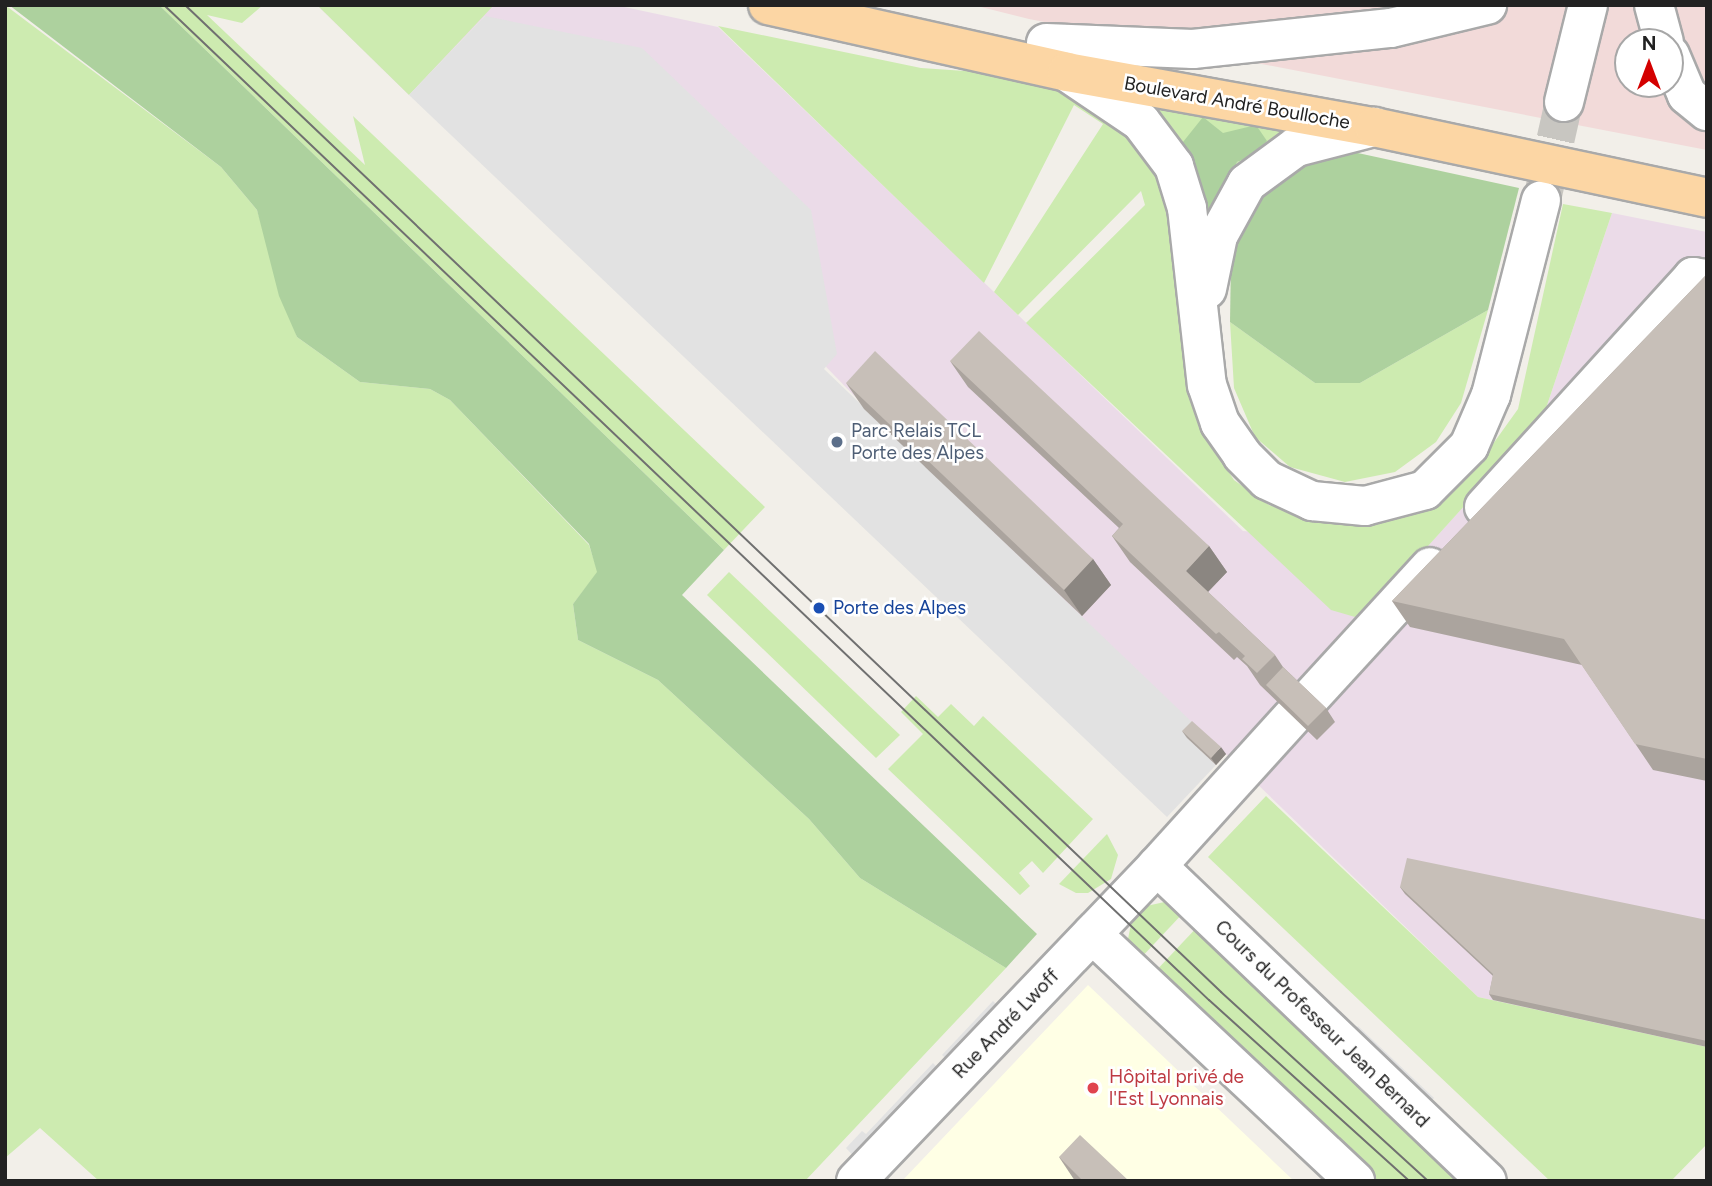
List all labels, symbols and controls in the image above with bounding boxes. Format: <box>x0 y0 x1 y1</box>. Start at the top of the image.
north arrow <box>1614 28 1684 98</box>
text: N <box>1642 32 1656 55</box>
street label: Boulevard André Boulloche <box>1122 72 1352 134</box>
place label: Parc Relais TCL Porte des Alpes <box>851 420 984 464</box>
marker: Parc Relais TCL Porte des Alpes <box>829 434 845 450</box>
place label: Porte des Alpes <box>833 597 966 619</box>
marker: Porte des Alpes <box>811 600 827 616</box>
street label: Cours du Professeur Jean Bernard <box>1210 916 1434 1132</box>
street label: Rue André Lwoff <box>948 965 1064 1083</box>
place label: Hôpital privé de l'Est Lyonnais <box>1109 1066 1244 1110</box>
marker: Hôpital privé de l'Est Lyonnais <box>1083 1078 1103 1098</box>

